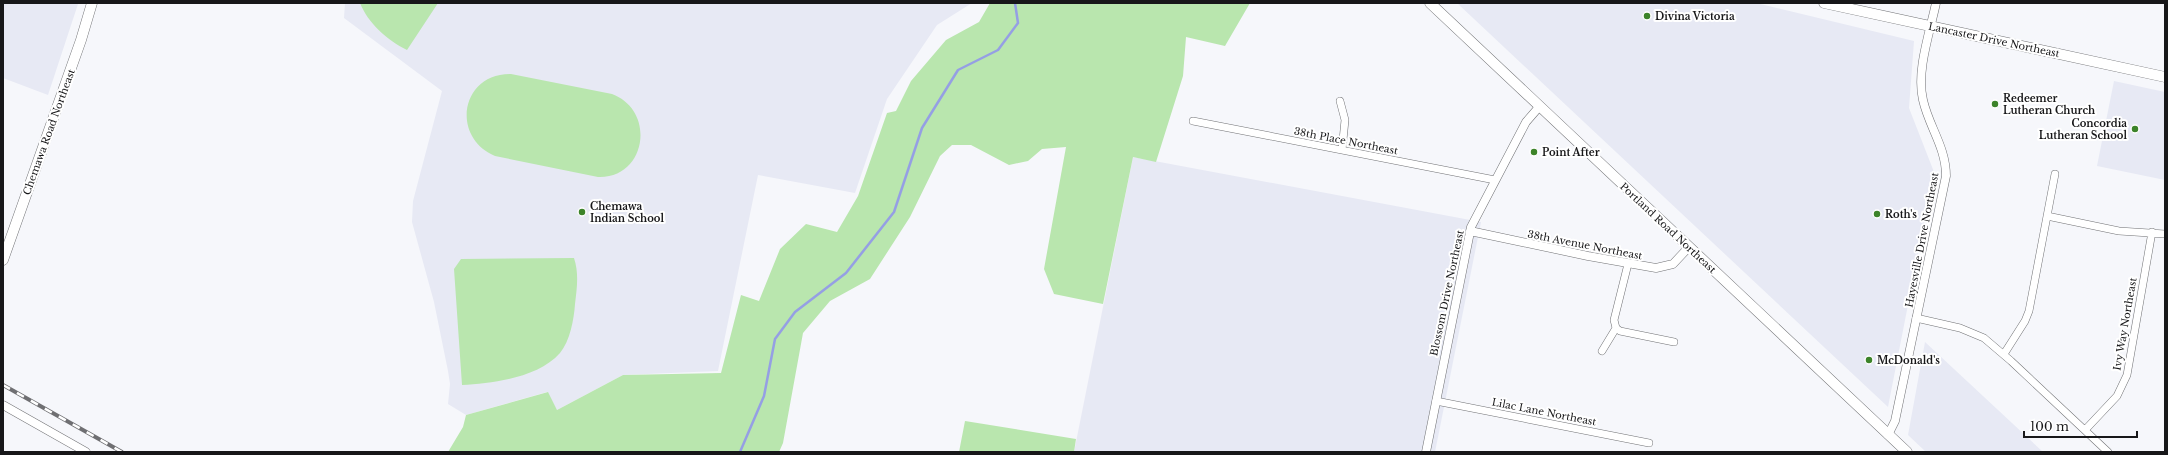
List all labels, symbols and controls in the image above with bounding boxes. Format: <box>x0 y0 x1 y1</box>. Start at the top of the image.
place label: Divina Victoria <box>1655 10 1735 23</box>
marker: Divina Victoria <box>1642 11 1652 21</box>
street label: Lancaster Drive Northeast <box>1927 20 2061 60</box>
street label: Chemawa Road Northeast <box>20 67 78 197</box>
place label: Redeemer Lutheran Church <box>2003 92 2096 117</box>
marker: Redeemer Lutheran Church <box>1990 99 2000 109</box>
place label: Concordia Lutheran School <box>2039 117 2127 142</box>
marker: Concordia Lutheran School <box>2130 124 2140 134</box>
street label: 38th Place Northeast <box>1293 125 1399 158</box>
place label: Point After <box>1542 146 1600 159</box>
marker: Point After <box>1529 147 1539 157</box>
street label: Hayesville Drive Northeast <box>1903 171 1942 309</box>
street label: Portland Road Northeast <box>1617 180 1719 276</box>
place label: Chemawa Indian School <box>590 200 664 225</box>
marker: Chemawa Indian School <box>577 207 587 217</box>
place label: Roth's <box>1885 208 1917 221</box>
marker: Roth's <box>1872 209 1882 219</box>
street label: 38th Avenue Northeast <box>1527 227 1644 263</box>
street label: Blossom Drive Northeast <box>1427 229 1467 357</box>
street label: Ivy Way Northeast <box>2110 276 2140 371</box>
place label: McDonald's <box>1877 354 1940 367</box>
marker: McDonald's <box>1864 355 1874 365</box>
street label: Lilac Lane Northeast <box>1491 395 1598 429</box>
scale bar <box>2024 413 2137 439</box>
text: 100 m <box>2030 419 2069 434</box>

